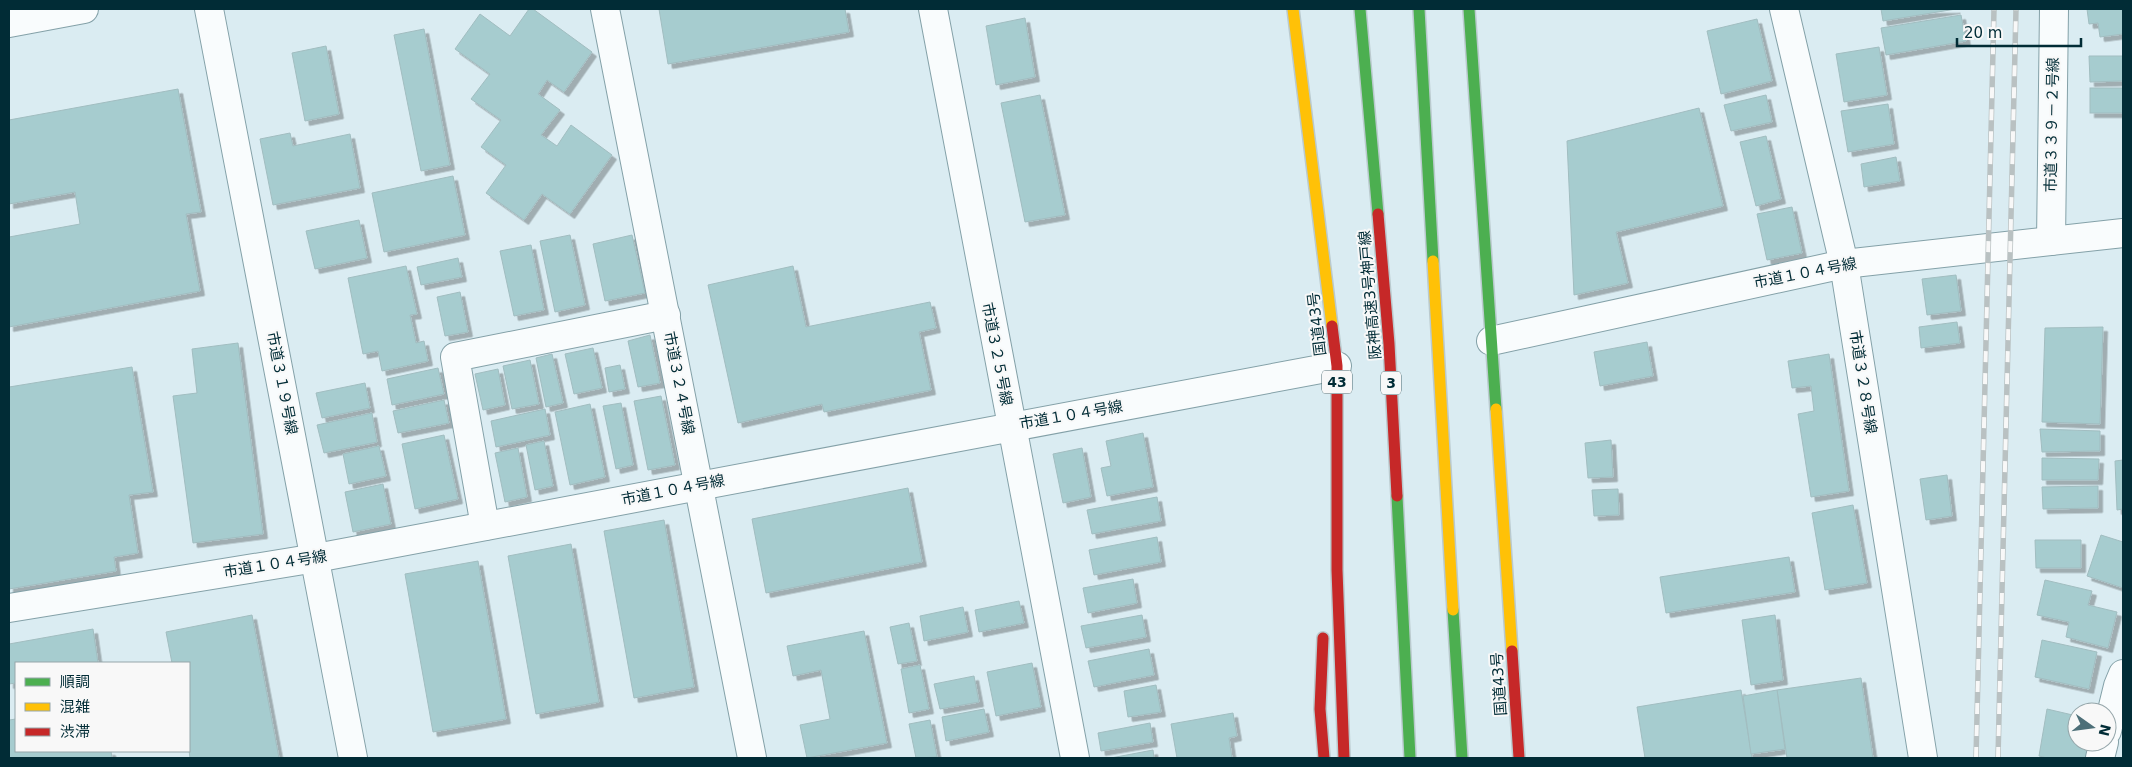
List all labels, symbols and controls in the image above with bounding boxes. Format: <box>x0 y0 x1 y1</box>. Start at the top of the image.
scale bar <box>1957 15 2081 47</box>
text: 20 m <box>1964 24 2002 42</box>
street label: 市道３３９－２号線 <box>2042 57 2062 193</box>
street label: 阪神高速3号神戸線 <box>1355 230 1385 360</box>
street label: 市道１０４号線 <box>1752 254 1858 292</box>
street label: 国道43号 <box>1304 291 1330 357</box>
street label: 市道３２５号線 <box>978 301 1016 407</box>
street label: 市道３２８号線 <box>1846 329 1880 435</box>
street label: 市道３１９号線 <box>263 330 301 436</box>
street label: 市道３２４号線 <box>660 330 698 436</box>
road number: 43 <box>1322 371 1352 394</box>
road number: 3 <box>1381 372 1401 394</box>
street label: 市道１０４号線 <box>1018 397 1124 433</box>
street label: 市道１０４号線 <box>620 471 726 509</box>
street label: 市道１０４号線 <box>222 547 328 581</box>
street label: 国道43号 <box>1488 651 1510 717</box>
legend <box>15 662 190 752</box>
text: 順調 <box>60 673 90 691</box>
text: 混雑 <box>60 698 90 716</box>
north arrow <box>2067 702 2117 752</box>
text: 渋滞 <box>60 723 90 741</box>
text: N <box>2095 723 2114 738</box>

